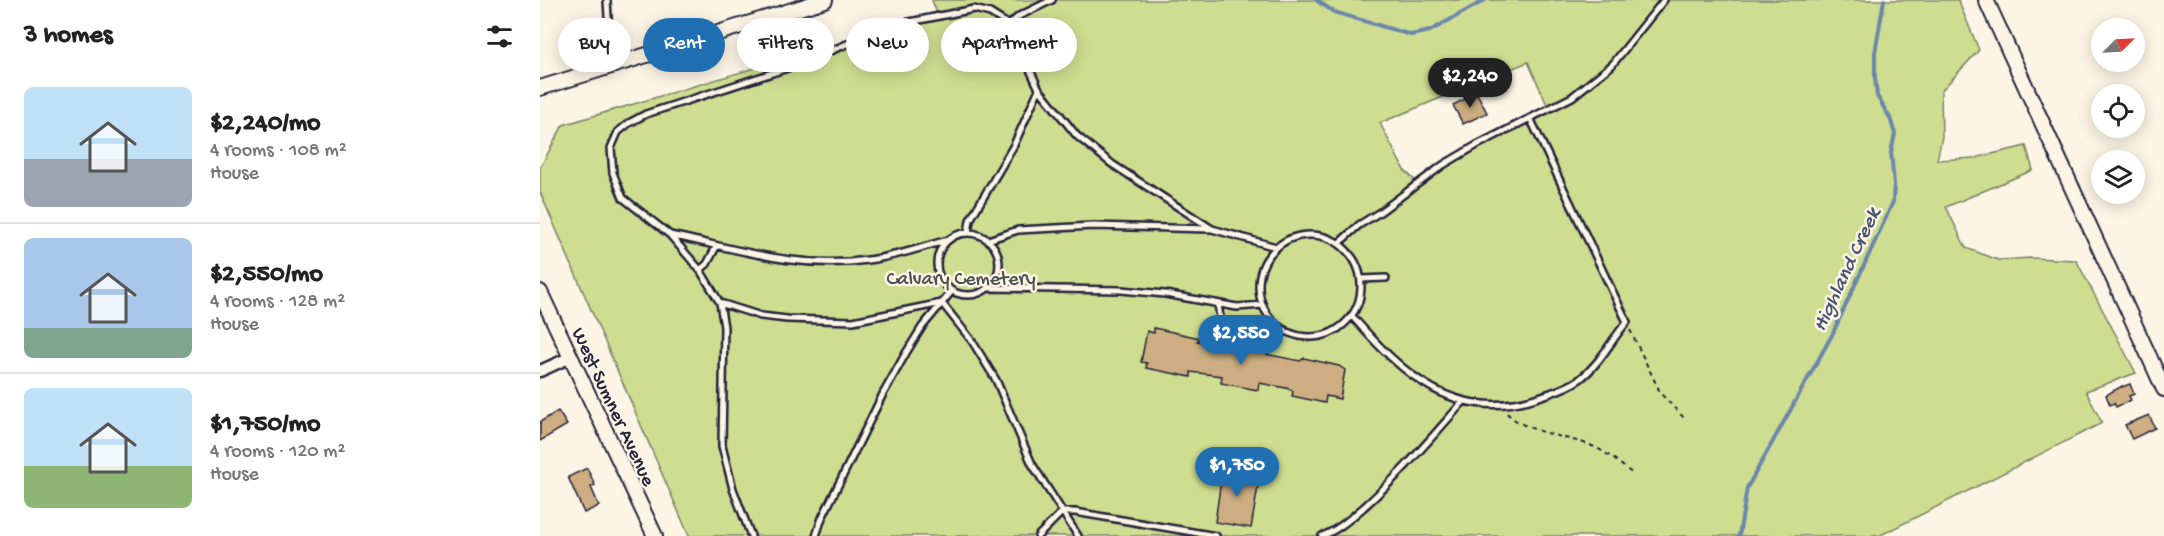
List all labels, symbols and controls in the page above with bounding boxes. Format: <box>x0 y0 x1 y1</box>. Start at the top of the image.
chip: Buy <box>558 18 631 72</box>
chip: Rent <box>643 18 725 72</box>
chip: Filters <box>737 18 834 72</box>
chip: New <box>846 18 929 72</box>
chip: Apartment <box>941 18 1077 72</box>
north arrow <box>2091 18 2145 72</box>
map controls <box>2091 18 2145 204</box>
icon: filters <box>483 20 516 53</box>
text: 3 homes <box>24 21 113 52</box>
pin: $2,240 <box>1421 58 1519 109</box>
text: $2,240 <box>1442 66 1498 89</box>
button: locate <box>2091 84 2145 138</box>
text: $2,240/mo <box>210 109 321 140</box>
icon: home <box>72 111 144 183</box>
text: 4 rooms · 108 m² <box>210 140 347 163</box>
button: layers <box>2091 150 2145 204</box>
text: House <box>210 163 259 186</box>
water label: Highland Creek <box>1809 202 1889 336</box>
text: $2,550/mo <box>210 260 323 291</box>
icon: home <box>72 262 144 334</box>
park label: Calvary Cemetery <box>886 269 1036 292</box>
text: 4 rooms · 128 m² <box>210 291 345 314</box>
text: House <box>210 314 259 337</box>
pin: $2,550 <box>1192 315 1290 366</box>
text: $2,550 <box>1212 323 1270 346</box>
street label: West Sumner Avenue <box>565 325 659 491</box>
text: $1,750/mo <box>210 410 321 441</box>
icon: home <box>72 412 144 484</box>
text: 4 rooms · 120 m² <box>210 441 345 464</box>
pin: $1,750 <box>1188 447 1286 498</box>
text: $1,750 <box>1209 455 1265 478</box>
text: House <box>210 464 259 487</box>

